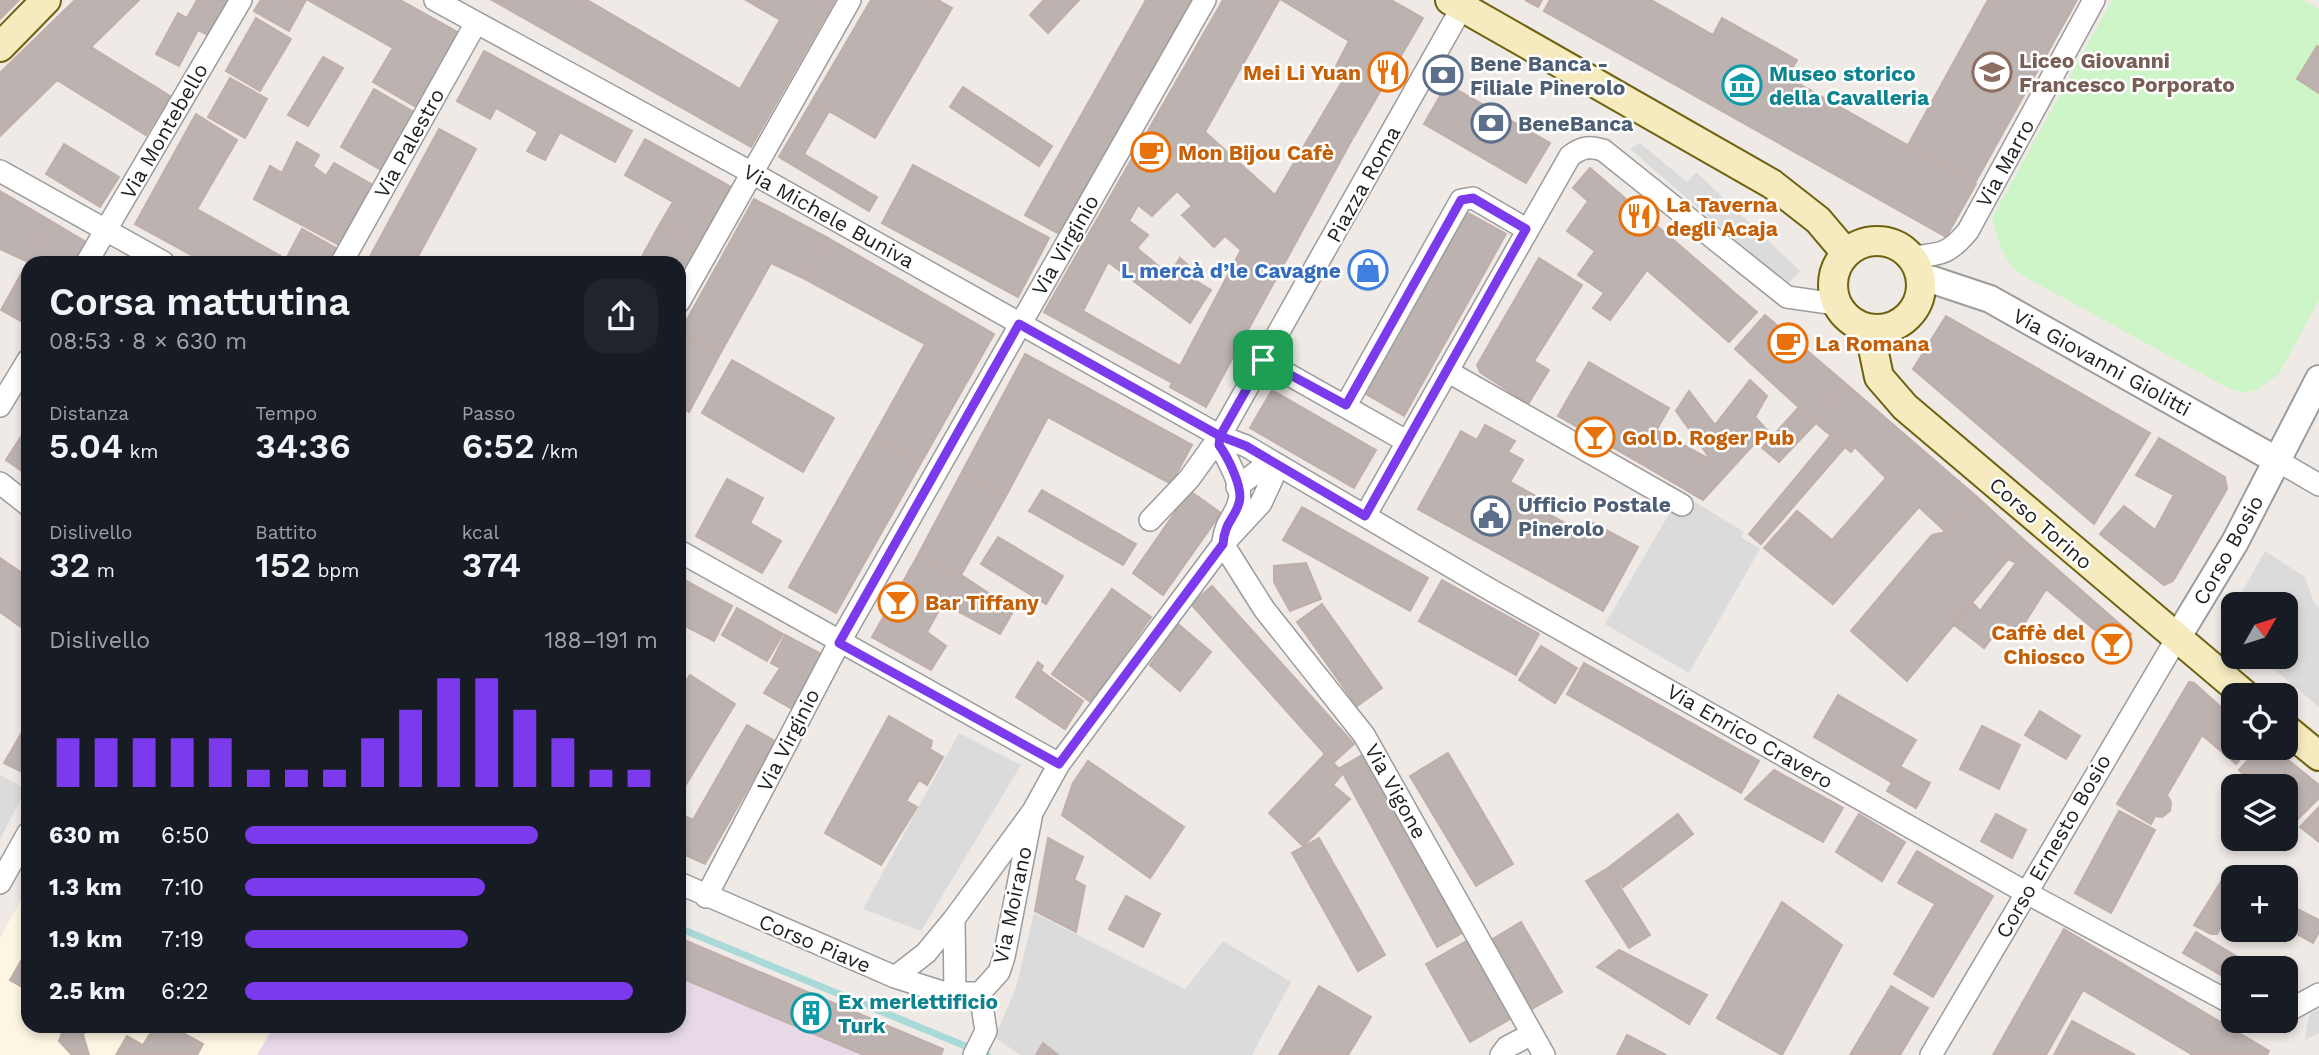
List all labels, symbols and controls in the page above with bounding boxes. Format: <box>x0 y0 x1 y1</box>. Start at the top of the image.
place label: Liceo Giovanni Francesco Porporato <box>2019 48 2235 97</box>
restaurant icon: Mei Li Yuan <box>1367 51 1409 93</box>
place label: Bene Banca - Filiale Pinerolo <box>1470 51 1625 100</box>
school or university icon: Liceo Giovanni Francesco Porporato <box>1971 51 2013 93</box>
bank icon: Bene Banca - Filiale Pinerolo <box>1422 54 1464 96</box>
street label: Via Montebello <box>115 59 213 203</box>
place label: Mei Li Yuan <box>1243 60 1361 85</box>
place label: Museo storico della Cavalleria <box>1769 61 1930 110</box>
museum icon: Museo storico della Cavalleria <box>1721 64 1763 106</box>
street label: Via Palestro <box>369 84 449 202</box>
bank icon: BeneBanca <box>1470 102 1512 144</box>
place label: BeneBanca <box>1518 111 1634 136</box>
street label: Via Marro <box>1971 115 2039 211</box>
street label: Piazza Roma <box>1321 121 1405 247</box>
cafe icon: Mon Bijou Cafè <box>1130 131 1172 173</box>
place label: Mon Bijou Cafè <box>1178 140 1334 165</box>
street label: Via Michele Buniva <box>739 159 919 273</box>
street label: Via Virginio <box>1026 190 1104 300</box>
place label: La Taverna degli Acaja <box>1666 192 1779 241</box>
restaurant icon: La Taverna degli Acaja <box>1618 195 1660 237</box>
shop icon: L mercà d’le Cavagne <box>1347 249 1389 291</box>
place label: L mercà d’le Cavagne <box>1121 258 1341 283</box>
button: share <box>584 279 658 353</box>
text: Corsa mattutina <box>49 280 350 324</box>
street label: Via Giovanni Giolitti <box>2009 303 2195 421</box>
cafe icon: La Romana <box>1767 322 1809 364</box>
text: 08:53 · 8 × 630 m <box>49 328 247 355</box>
pin <box>1233 330 1293 390</box>
place label: La Romana <box>1815 331 1930 356</box>
icon: arrive <box>1244 341 1282 379</box>
text: Distanza <box>49 402 129 425</box>
text: Tempo <box>255 402 317 425</box>
text: Passo <box>462 402 515 425</box>
bar icon: Gol D. Roger Pub <box>1574 416 1616 458</box>
text: 5.04 <box>49 425 123 467</box>
text: 34:36 <box>255 425 351 467</box>
text: 6:52 <box>462 425 535 467</box>
place label: Gol D. Roger Pub <box>1622 425 1795 450</box>
text: km <box>123 440 158 463</box>
text: /km <box>535 440 578 463</box>
street label: Corso Torino <box>1984 472 2098 574</box>
street label: Corso Bosio <box>2188 491 2268 609</box>
place label: Ufficio Postale Pinerolo <box>1518 492 1671 541</box>
public building icon: Ufficio Postale Pinerolo <box>1470 495 1512 537</box>
text: Dislivello <box>49 521 132 544</box>
text: Battito <box>255 521 317 544</box>
text: kcal <box>462 521 499 544</box>
text: 32 <box>49 544 90 586</box>
text: 152 <box>255 544 311 586</box>
text: 374 <box>462 544 521 586</box>
text: m <box>90 559 115 582</box>
text: bpm <box>311 559 359 582</box>
bar icon: Bar Tiffany <box>877 581 919 623</box>
place label: Bar Tiffany <box>925 590 1039 615</box>
north arrow <box>2221 592 2298 668</box>
map controls <box>2221 592 2298 1033</box>
place label: Caffè del Chiosco <box>1991 620 2085 669</box>
bar icon: Caffè del Chiosco <box>2091 623 2133 665</box>
text: Dislivello <box>49 627 150 654</box>
text: 188–191 m <box>544 627 658 654</box>
street label: Via Enrico Cravero <box>1662 678 1838 794</box>
button: locate <box>2221 683 2298 760</box>
street label: Via Virginio <box>751 684 825 796</box>
street label: Via Vigone <box>1360 739 1432 843</box>
street label: Corso Ernesto Bosio <box>1990 750 2116 942</box>
button: layers <box>2221 774 2298 851</box>
text: 630 m <box>49 822 120 849</box>
text: 6:50 <box>161 822 209 849</box>
street label: Via Moirano <box>987 844 1037 966</box>
button: + <box>2221 865 2298 942</box>
text: 1.3 km <box>49 874 122 901</box>
text: 7:10 <box>161 874 204 901</box>
street label: Corso Piave <box>755 908 875 978</box>
text: 1.9 km <box>49 926 122 953</box>
text: 7:19 <box>161 926 204 953</box>
button: − <box>2221 956 2298 1033</box>
text: 2.5 km <box>49 978 125 1005</box>
text: 6:22 <box>161 978 209 1005</box>
place label: Ex merlettificio Turk <box>838 989 998 1038</box>
building icon: Ex merlettificio Turk <box>790 992 832 1034</box>

